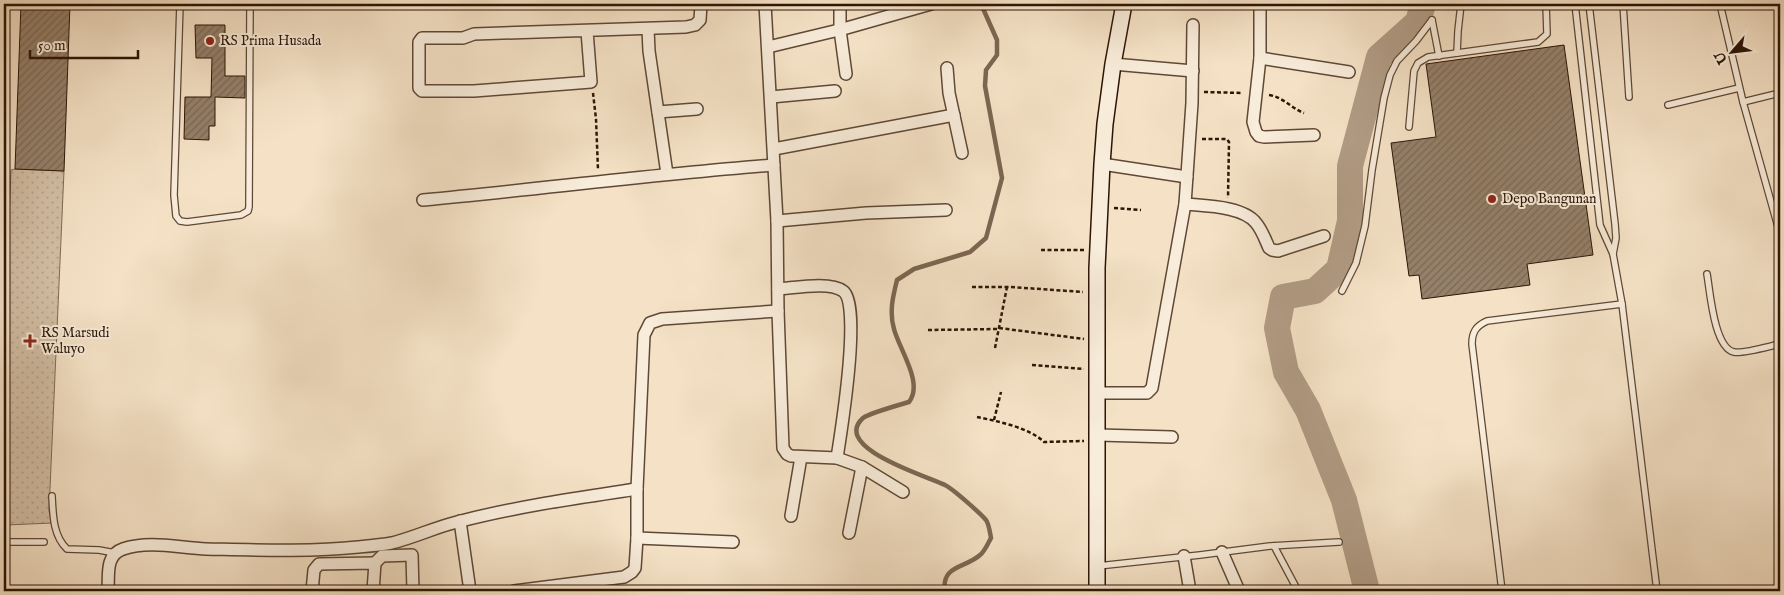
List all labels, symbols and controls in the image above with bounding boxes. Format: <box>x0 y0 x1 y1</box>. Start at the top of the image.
scale bar <box>30 28 138 60</box>
north arrow <box>1706 28 1756 78</box>
place label: RS Prima Husada <box>220 32 322 50</box>
marker: RS Prima Husada <box>204 35 216 47</box>
text: 50 m <box>38 36 66 55</box>
text: U <box>1710 47 1733 68</box>
place label: Depo Bangunan <box>1502 190 1597 208</box>
marker: Depo Bangunan <box>1486 193 1498 205</box>
place label: RS Marsudi Waluyo <box>41 324 110 358</box>
marker: RS Marsudi Waluyo <box>23 334 37 348</box>

